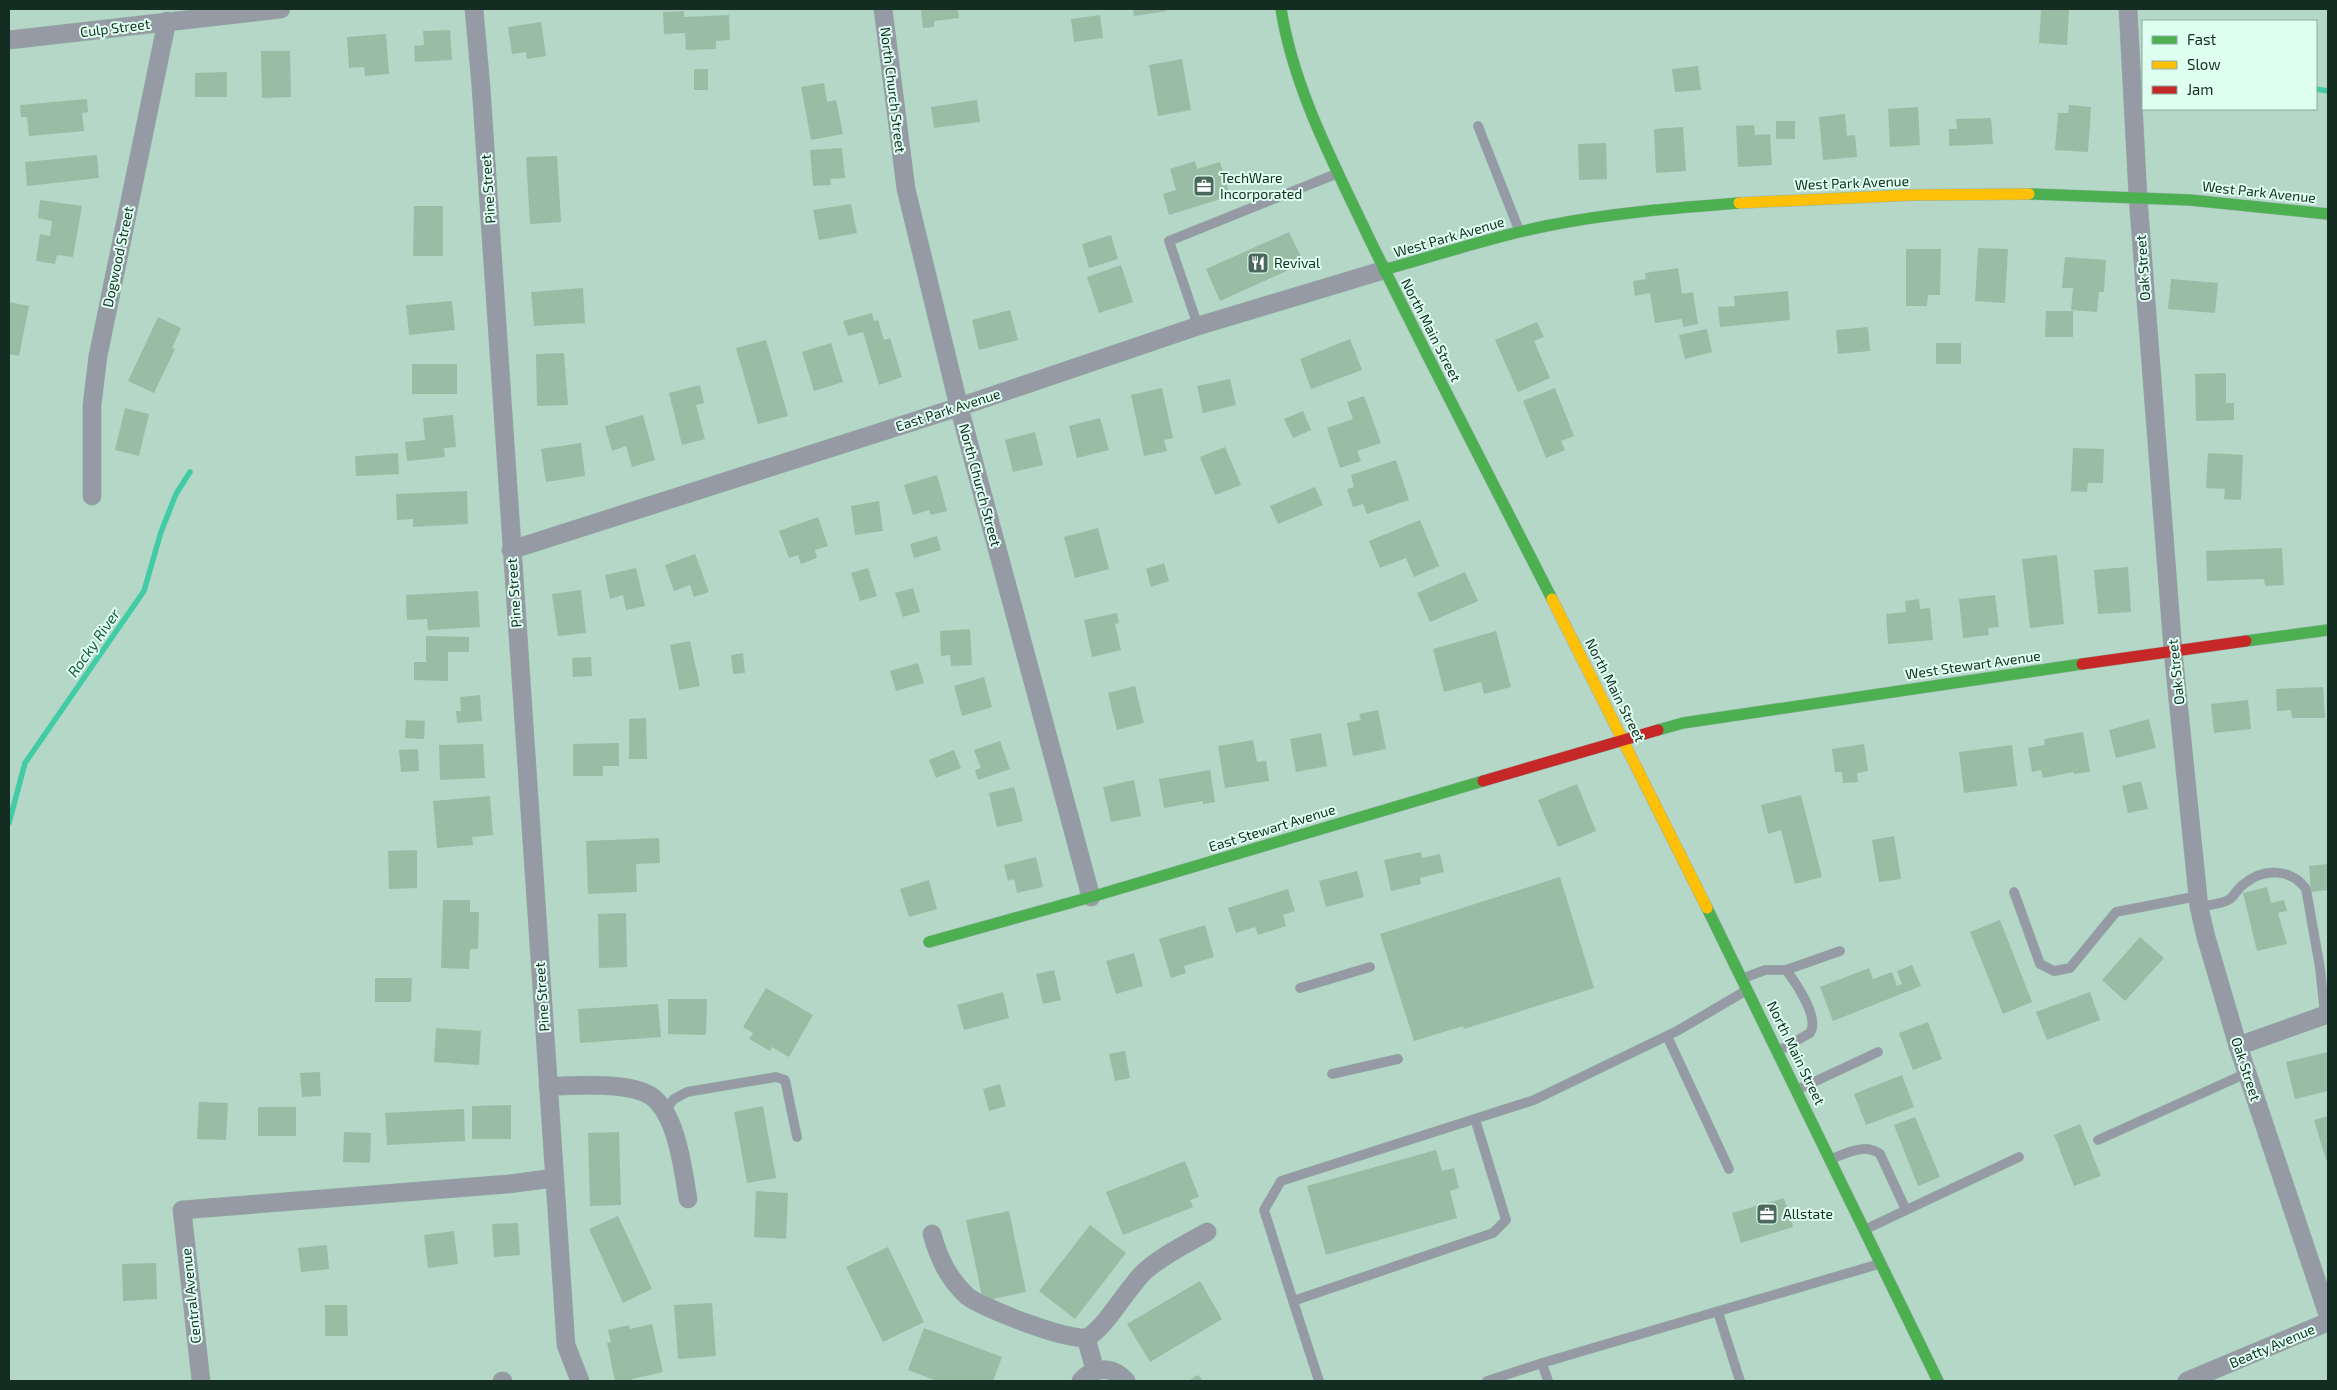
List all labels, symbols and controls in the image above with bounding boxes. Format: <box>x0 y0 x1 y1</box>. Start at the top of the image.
street label: Culp Street <box>79 15 151 40</box>
legend <box>2142 20 2317 110</box>
street label: North Church Street <box>877 26 910 154</box>
text: Fast <box>2187 30 2217 48</box>
text: Slow <box>2187 55 2221 73</box>
text: Jam <box>2187 80 2213 98</box>
street label: Pine Street <box>477 154 498 224</box>
place label: TechWare Incorporated <box>1220 169 1302 202</box>
street label: West Park Avenue <box>1795 172 1909 193</box>
office icon: TechWare Incorporated <box>1192 174 1216 198</box>
street label: West Park Avenue <box>2201 177 2317 206</box>
street label: Dogwood Street <box>99 205 136 309</box>
street label: West Park Avenue <box>1392 213 1506 260</box>
street label: Oak Street <box>2132 234 2153 302</box>
restaurant icon: Revival <box>1246 251 1270 275</box>
place label: Revival <box>1274 254 1321 271</box>
street label: North Main Street <box>1398 275 1465 384</box>
street label: East Park Avenue <box>893 385 1002 434</box>
street label: North Church Street <box>956 422 1005 548</box>
street label: Pine Street <box>503 558 524 628</box>
water label: Rocky River <box>63 604 125 681</box>
street label: North Main Street <box>1582 635 1649 744</box>
street label: Oak Street <box>2164 638 2187 706</box>
street label: West Stewart Avenue <box>1904 647 2042 682</box>
street label: East Stewart Avenue <box>1206 800 1337 855</box>
street label: Pine Street <box>531 962 552 1032</box>
street label: North Main Street <box>1764 998 1829 1108</box>
street label: Oak Street <box>2228 1035 2265 1103</box>
office icon: Allstate <box>1755 1202 1779 1226</box>
place label: Allstate <box>1783 1205 1833 1222</box>
street label: Central Avenue <box>177 1248 204 1345</box>
street label: Beatty Avenue <box>2226 1320 2317 1371</box>

